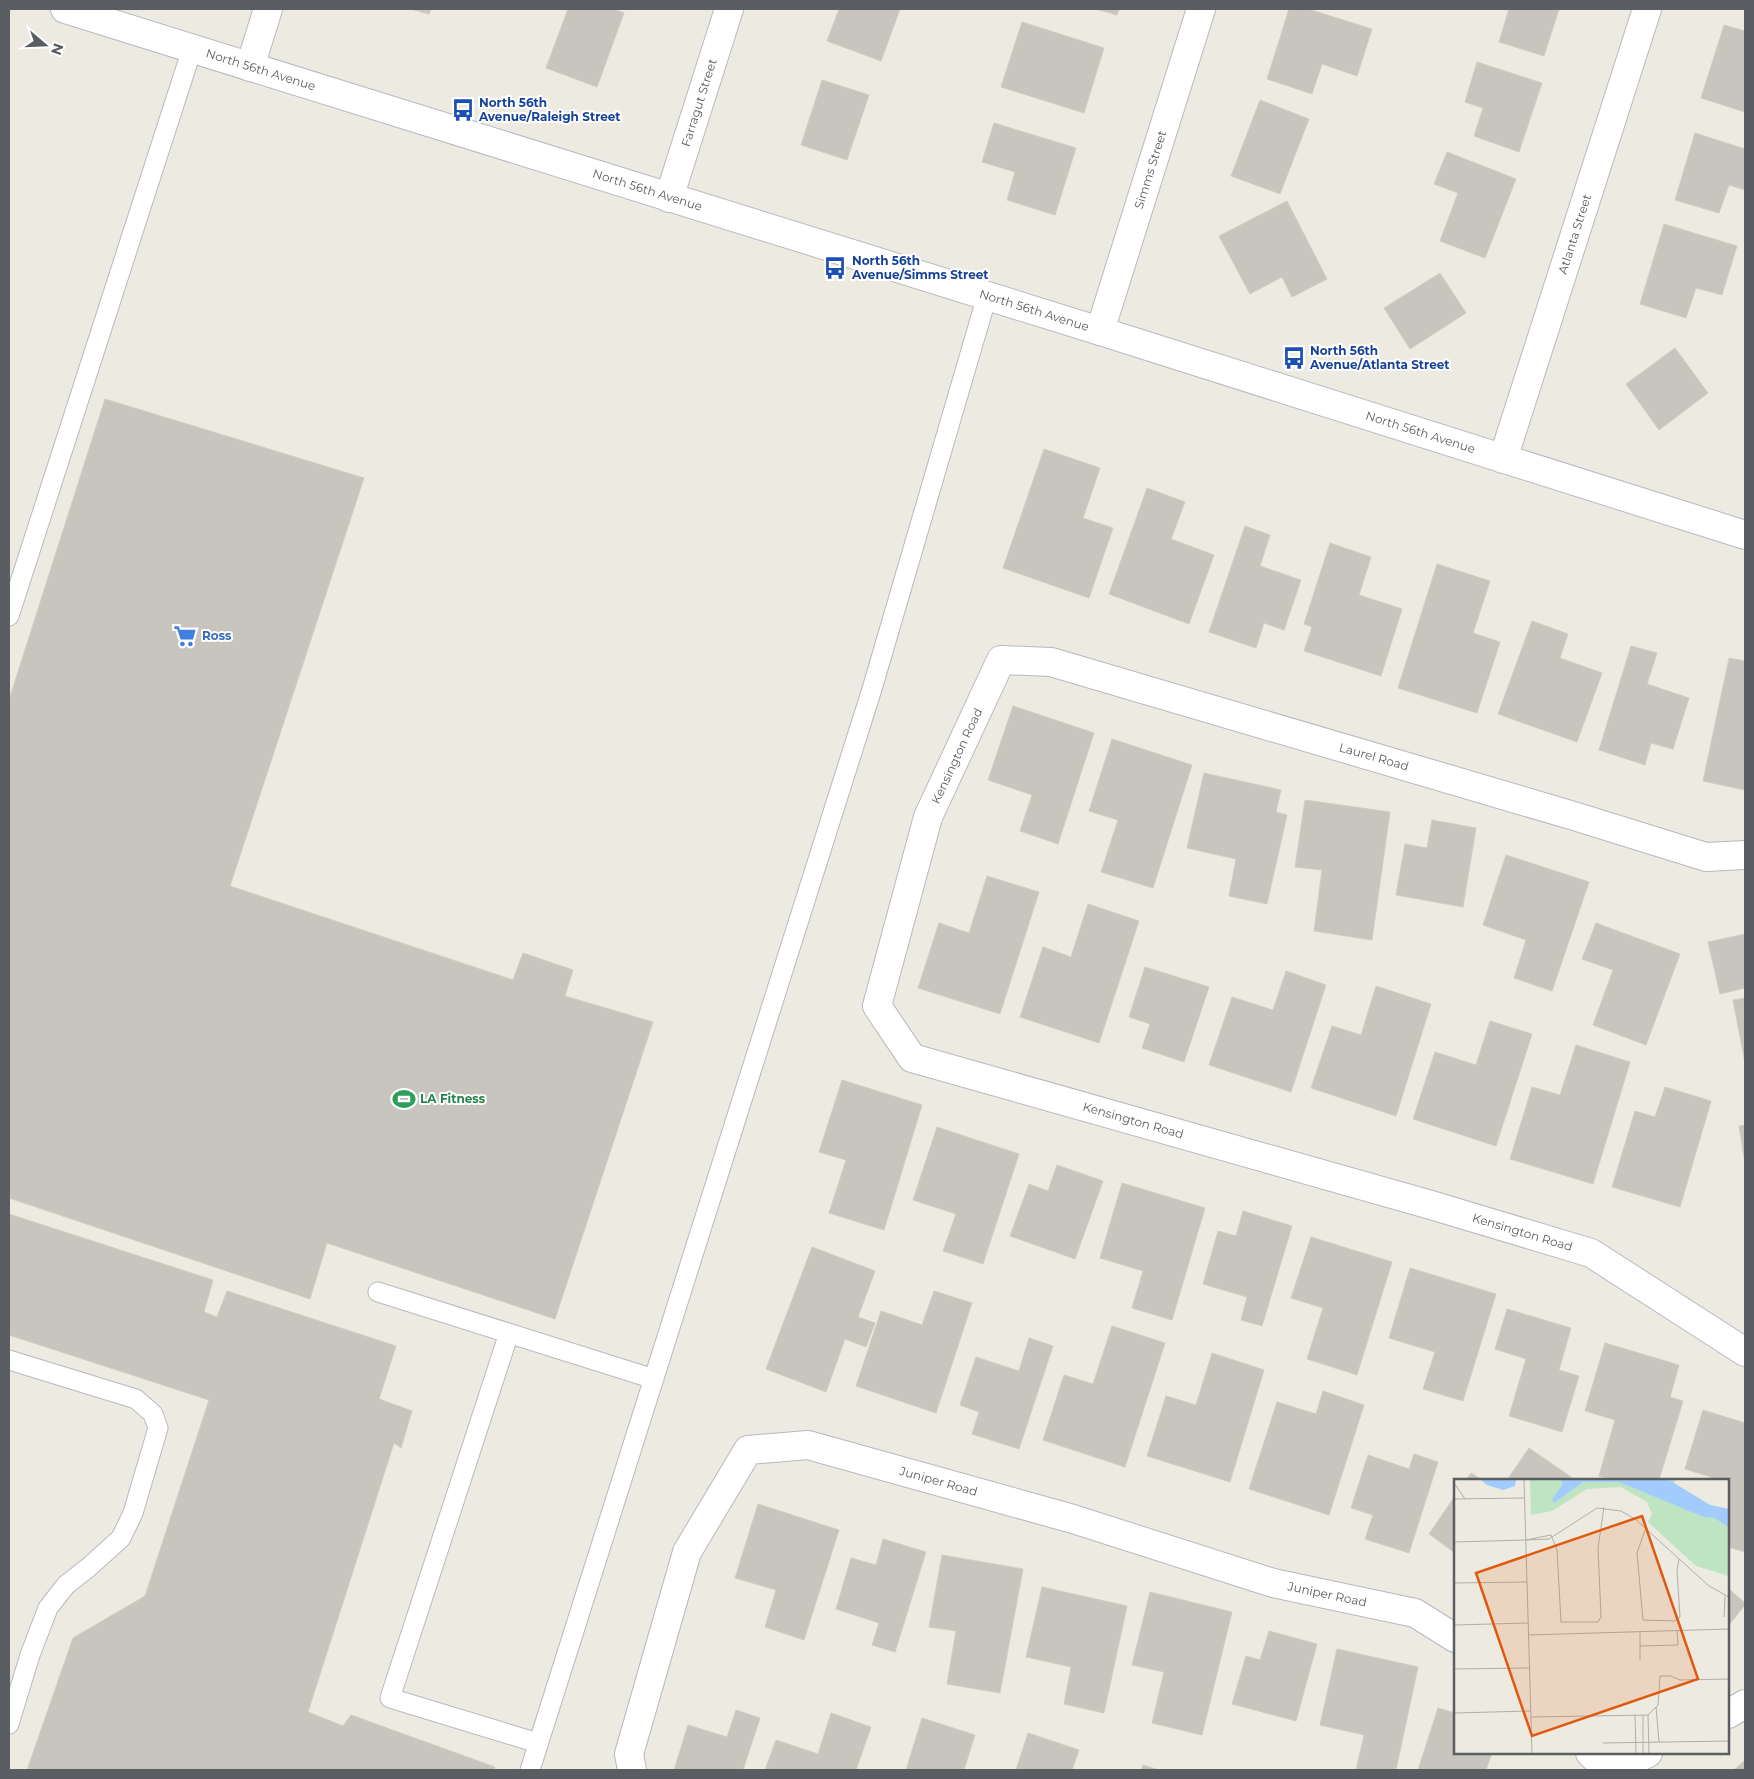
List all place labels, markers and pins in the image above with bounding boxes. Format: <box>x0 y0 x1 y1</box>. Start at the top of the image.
place label: North 56th Avenue/Raleigh Street <box>478 95 621 124</box>
bus stop icon: North 56th Avenue/Raleigh Street <box>450 97 476 123</box>
place label: North 56th Avenue/Simms Street <box>851 253 989 282</box>
bus stop icon: North 56th Avenue/Simms Street <box>822 255 848 281</box>
place label: North 56th Avenue/Atlanta Street <box>1309 343 1450 372</box>
bus stop icon: North 56th Avenue/Atlanta Street <box>1281 345 1307 371</box>
supermarket icon: Ross <box>172 623 198 649</box>
place label: Ross <box>202 628 232 643</box>
sports icon: LA Fitness <box>391 1086 417 1112</box>
place label: LA Fitness <box>420 1091 486 1106</box>

